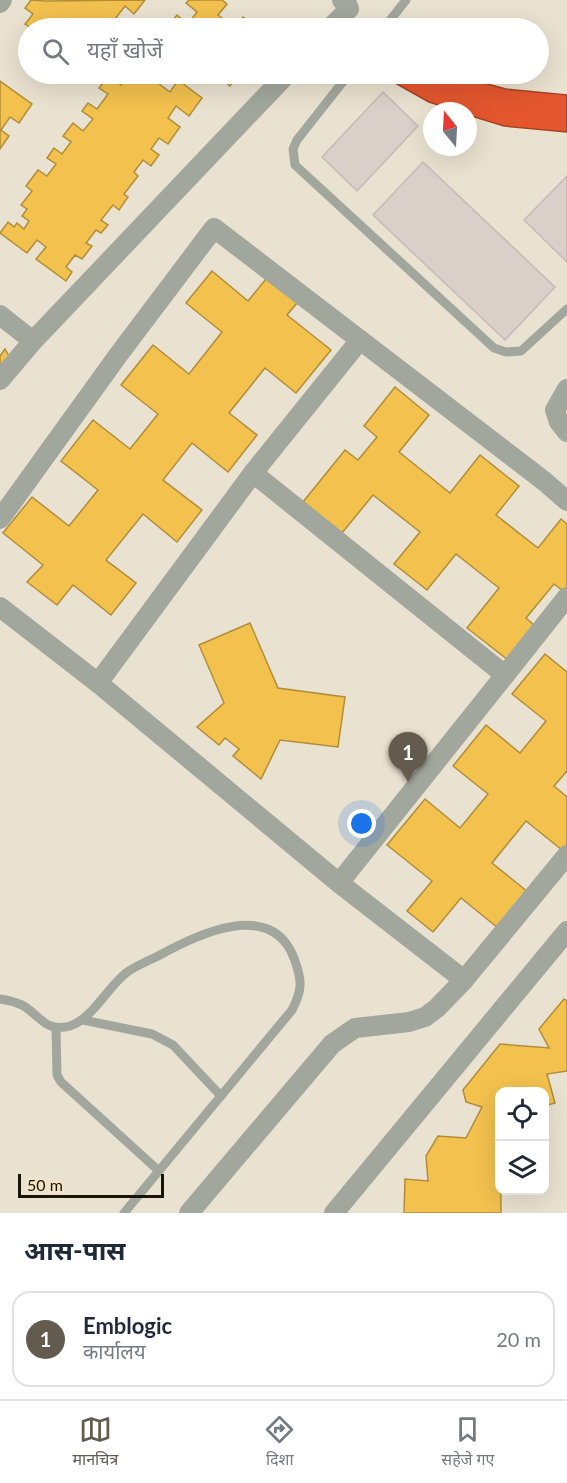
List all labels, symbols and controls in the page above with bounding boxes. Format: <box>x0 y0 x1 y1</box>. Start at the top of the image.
search box <box>18 18 549 84</box>
icon: search <box>39 35 72 68</box>
text: यहाँ खोजें <box>87 36 163 63</box>
north arrow <box>423 102 477 156</box>
pin: 1 <box>388 732 428 782</box>
your location <box>347 809 376 838</box>
map controls <box>495 1087 549 1195</box>
button: locate <box>495 1087 549 1141</box>
button: layers <box>495 1141 549 1195</box>
scale bar <box>18 1171 164 1198</box>
text: 50 m <box>27 1175 63 1194</box>
text: आस-पास <box>24 1234 126 1266</box>
text: Emblogic <box>83 1312 172 1339</box>
text: 1 <box>40 1327 51 1351</box>
text: 20 m <box>496 1327 541 1351</box>
text: कार्यालय <box>83 1339 145 1363</box>
tab: मानचित्र <box>73 1413 118 1472</box>
tab: दिशा <box>263 1413 296 1472</box>
tab: सहेजे गए <box>441 1413 494 1472</box>

